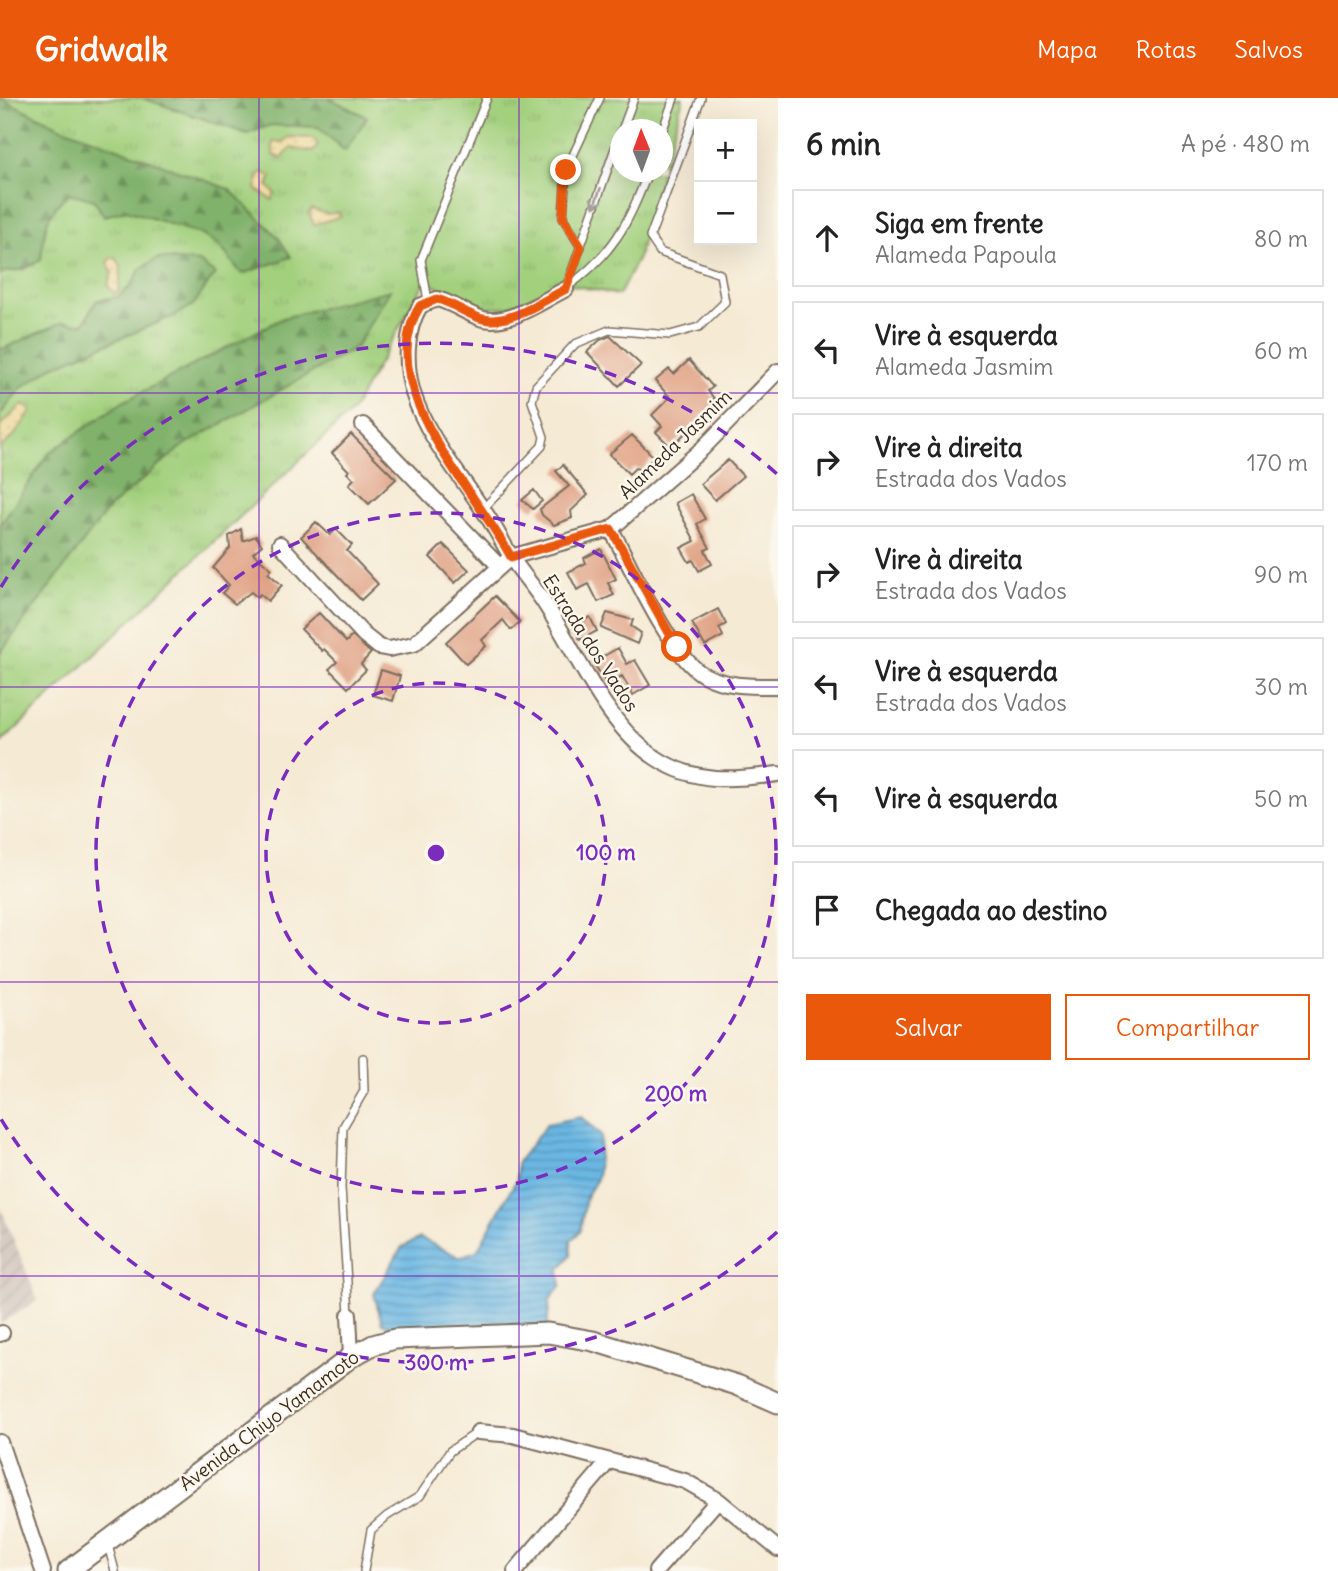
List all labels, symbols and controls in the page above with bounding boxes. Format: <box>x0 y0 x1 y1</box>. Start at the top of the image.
text: Gridwalk <box>35 28 168 70</box>
text: Mapa <box>1037 34 1097 64</box>
text: Rotas <box>1135 34 1197 64</box>
text: Salvos <box>1235 34 1303 64</box>
north arrow <box>610 119 673 182</box>
map controls <box>694 119 757 245</box>
button: + <box>694 119 757 182</box>
text: 6 min <box>806 125 881 163</box>
text: A pé · 480 m <box>1181 129 1310 158</box>
route end <box>550 154 581 185</box>
button: − <box>694 182 757 245</box>
one-way arrow <box>590 187 602 209</box>
text: Siga em frente <box>875 207 1043 240</box>
icon: ahead <box>808 219 846 257</box>
text: 80 m <box>1254 224 1308 253</box>
text: Alameda Papoula <box>875 240 1057 269</box>
text: Vire à esquerda <box>875 319 1058 352</box>
icon: left <box>808 331 846 369</box>
text: 60 m <box>1254 336 1308 365</box>
text: Alameda Jasmim <box>875 352 1053 381</box>
street label: Alameda Jasmim <box>614 384 736 504</box>
text: Vire à direita <box>875 431 1023 464</box>
icon: right <box>808 443 846 481</box>
text: 170 m <box>1247 448 1308 477</box>
text: Estrada dos Vados <box>875 464 1067 493</box>
text: Vire à direita <box>875 543 1023 576</box>
icon: right <box>808 555 846 593</box>
text: 90 m <box>1254 560 1308 589</box>
street label: Estrada dos Vados <box>538 570 644 716</box>
text: Estrada dos Vados <box>875 576 1067 605</box>
route start <box>661 631 692 662</box>
text: Vire à esquerda <box>875 655 1058 688</box>
icon: left <box>808 667 846 705</box>
text: 30 m <box>1254 672 1308 701</box>
text: Estrada dos Vados <box>875 688 1067 717</box>
icon: left <box>808 779 846 817</box>
text: Vire à esquerda <box>875 782 1058 815</box>
text: 50 m <box>1254 784 1308 813</box>
text: 100 m <box>576 839 636 866</box>
centre of rings <box>424 841 448 865</box>
icon: arrive <box>808 891 846 929</box>
text: Chegada ao destino <box>875 894 1107 927</box>
button: Salvar <box>806 994 1051 1060</box>
button: Compartilhar <box>1065 994 1310 1060</box>
text: 200 m <box>645 1080 708 1107</box>
street label: Avenida Chiyo Yamamoto <box>174 1345 364 1495</box>
text: 300 m <box>405 1349 468 1376</box>

